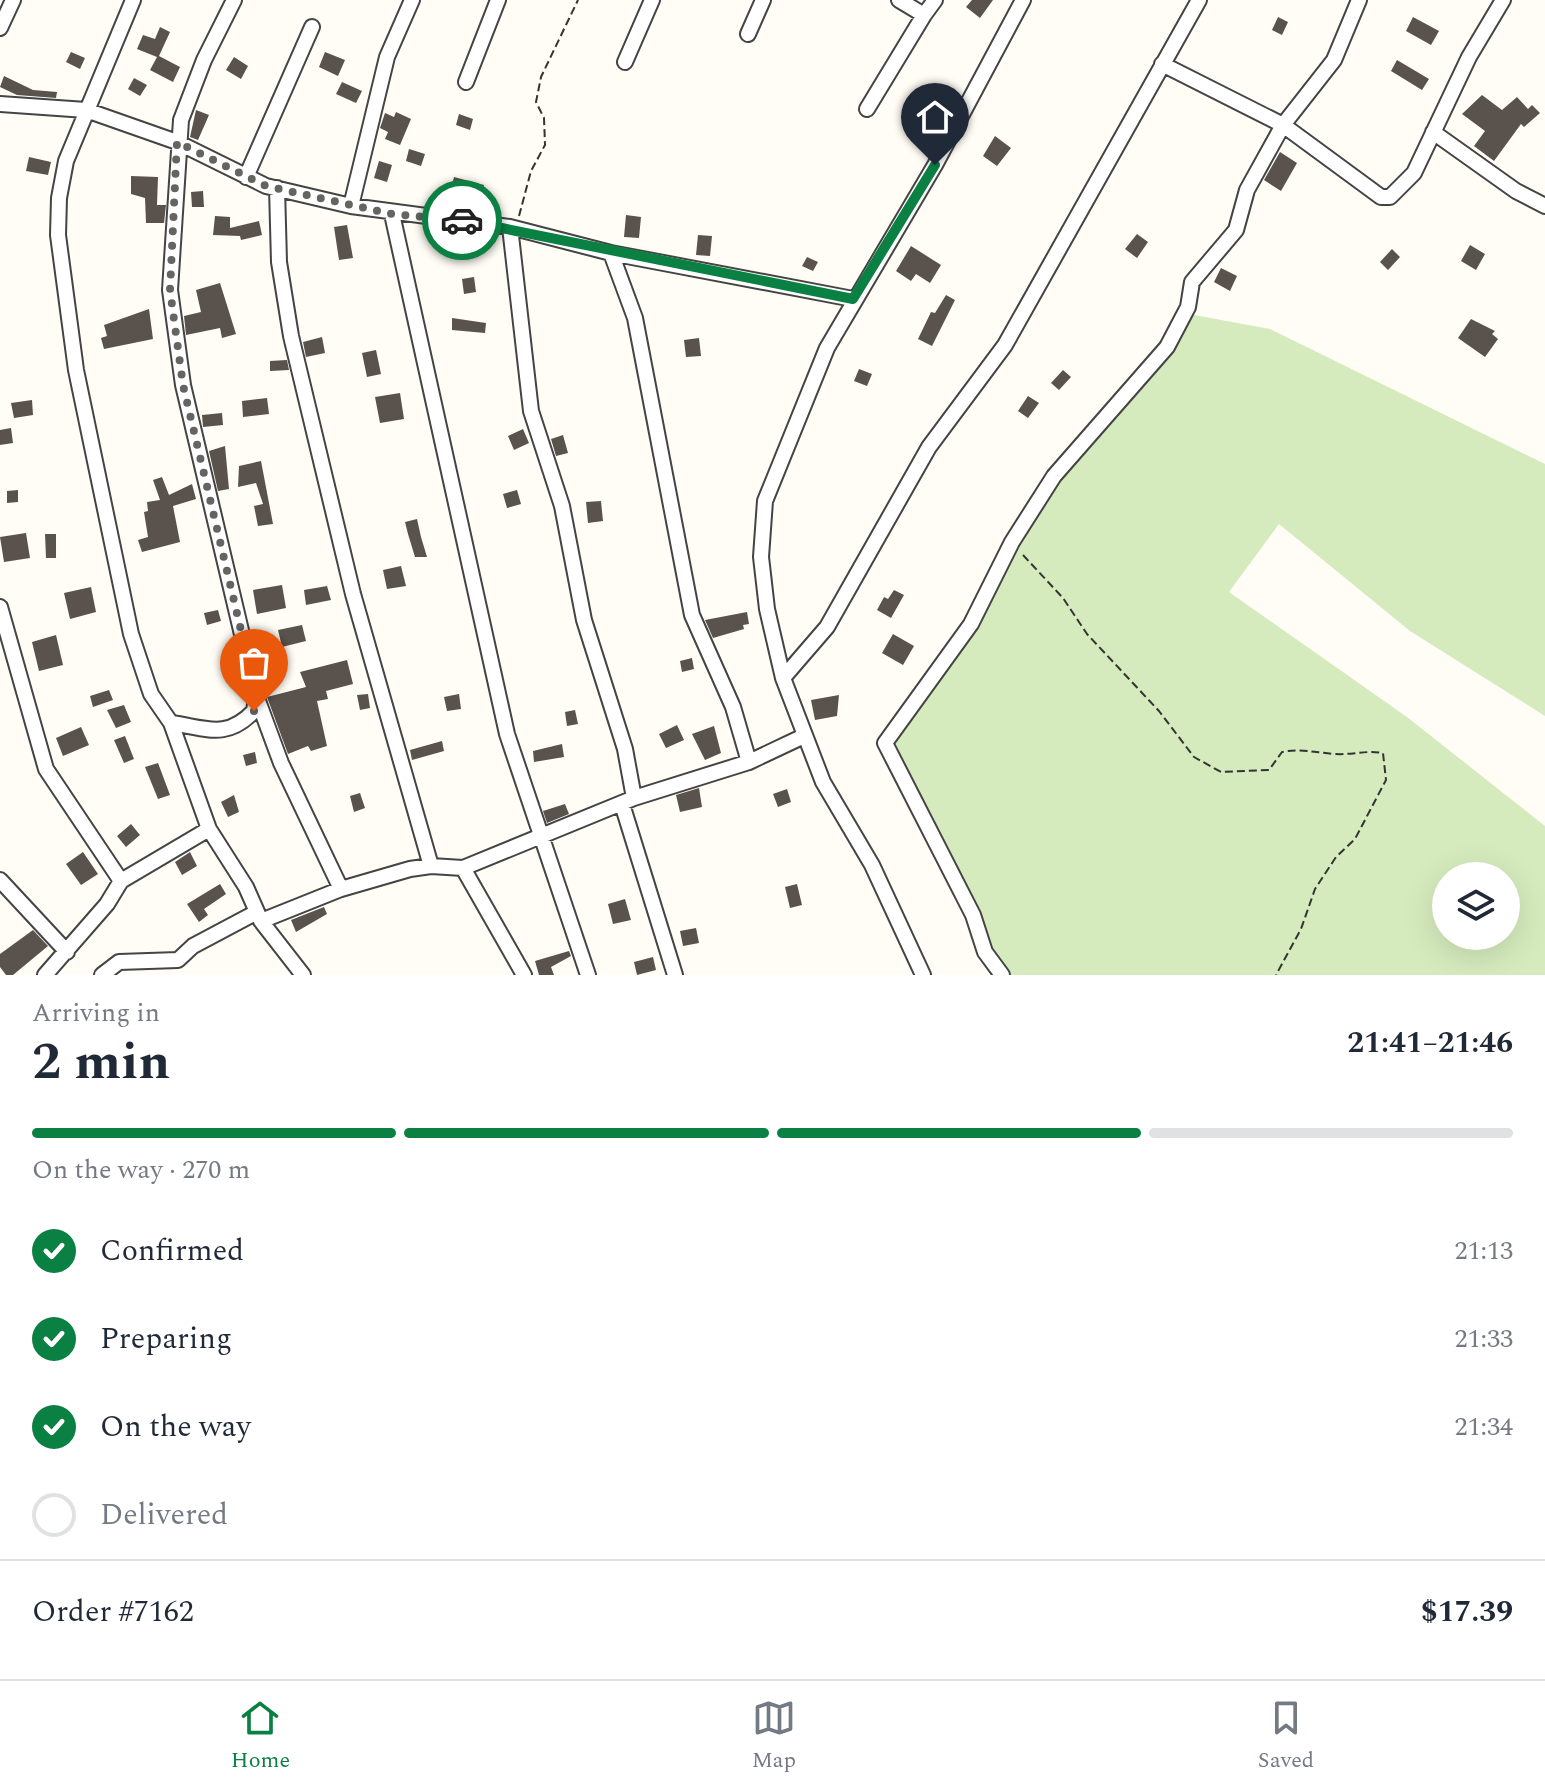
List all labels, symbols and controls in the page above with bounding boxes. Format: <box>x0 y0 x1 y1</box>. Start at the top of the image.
pin <box>901 83 969 165</box>
icon: home <box>913 95 957 139</box>
courier <box>422 180 502 260</box>
icon: car <box>440 198 484 242</box>
pin <box>220 629 288 711</box>
icon: bag <box>232 641 276 685</box>
map controls <box>1432 862 1520 950</box>
button: layers <box>1432 862 1520 950</box>
text: Arriving in <box>32 993 160 1033</box>
text: 21:41–21:46 <box>1347 1020 1513 1066</box>
text: 2 min <box>32 1023 170 1102</box>
text: On the way · 270 m <box>32 1150 250 1190</box>
text: Confirmed <box>100 1228 244 1274</box>
icon: check <box>32 1229 76 1273</box>
text: 21:13 <box>1454 1231 1513 1271</box>
text: Preparing <box>100 1316 232 1362</box>
icon: check <box>32 1317 76 1361</box>
text: 21:33 <box>1454 1319 1513 1359</box>
text: On the way <box>100 1404 251 1450</box>
icon: check <box>32 1405 76 1449</box>
text: 21:34 <box>1454 1407 1513 1447</box>
text: Delivered <box>100 1492 228 1538</box>
text: Order #7162 <box>32 1589 194 1635</box>
text: $17.39 <box>1421 1589 1513 1635</box>
tab: Home <box>231 1696 290 1777</box>
tab: Map <box>752 1696 796 1777</box>
tab: Saved <box>1258 1696 1314 1777</box>

